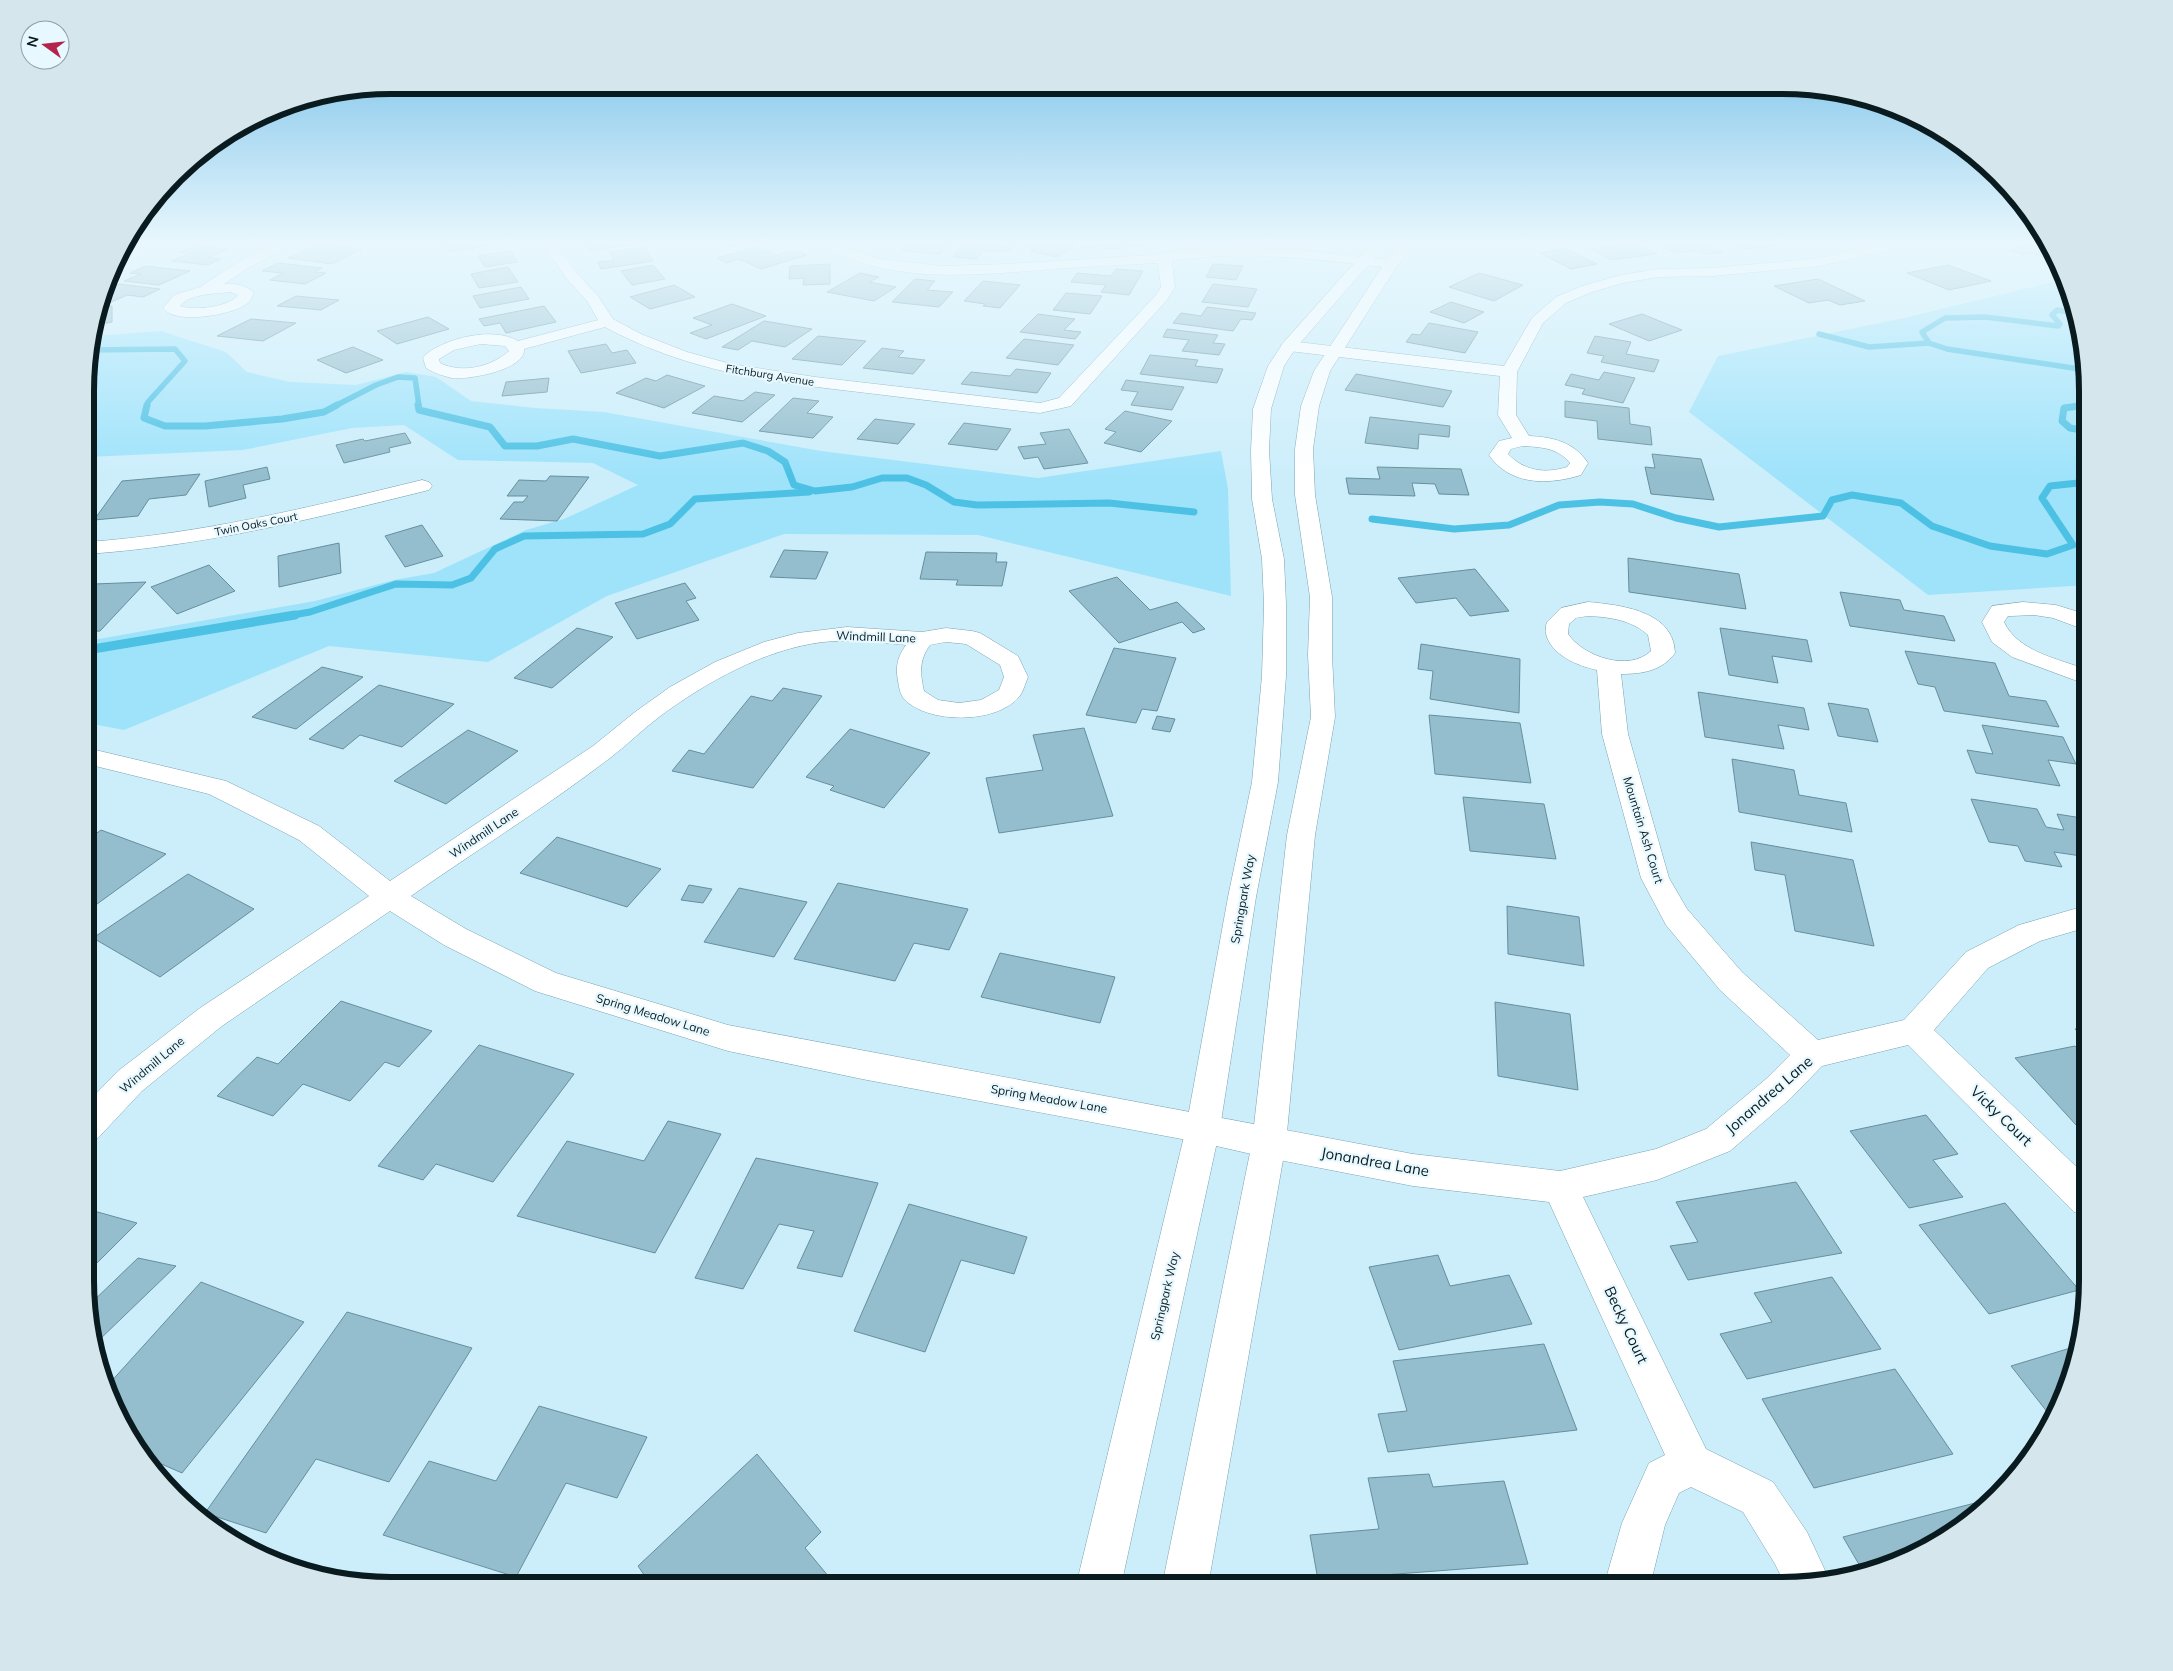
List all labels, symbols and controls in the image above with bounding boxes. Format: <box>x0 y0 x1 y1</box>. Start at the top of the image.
north arrow <box>20 20 70 70</box>
text: N <box>22 34 43 49</box>
street label: Fitchburg Avenue <box>725 361 815 389</box>
street label: Twin Oaks Court <box>213 509 299 539</box>
street label: Windmill Lane <box>836 628 916 645</box>
street label: Mountain Ash Court <box>1620 775 1667 885</box>
street label: Windmill Lane <box>446 804 521 861</box>
street label: Springpark Way <box>1227 852 1258 945</box>
street label: Spring Meadow Lane <box>594 990 712 1039</box>
street label: Windmill Lane <box>116 1033 187 1096</box>
street label: Jonandrea Lane <box>1721 1051 1816 1138</box>
street label: Spring Meadow Lane <box>990 1081 1109 1116</box>
street label: Vicky Court <box>1966 1081 2036 1150</box>
street label: Jonandrea Lane <box>1319 1143 1431 1180</box>
street label: Springpark Way <box>1147 1250 1182 1342</box>
street label: Becky Court <box>1600 1283 1653 1367</box>

